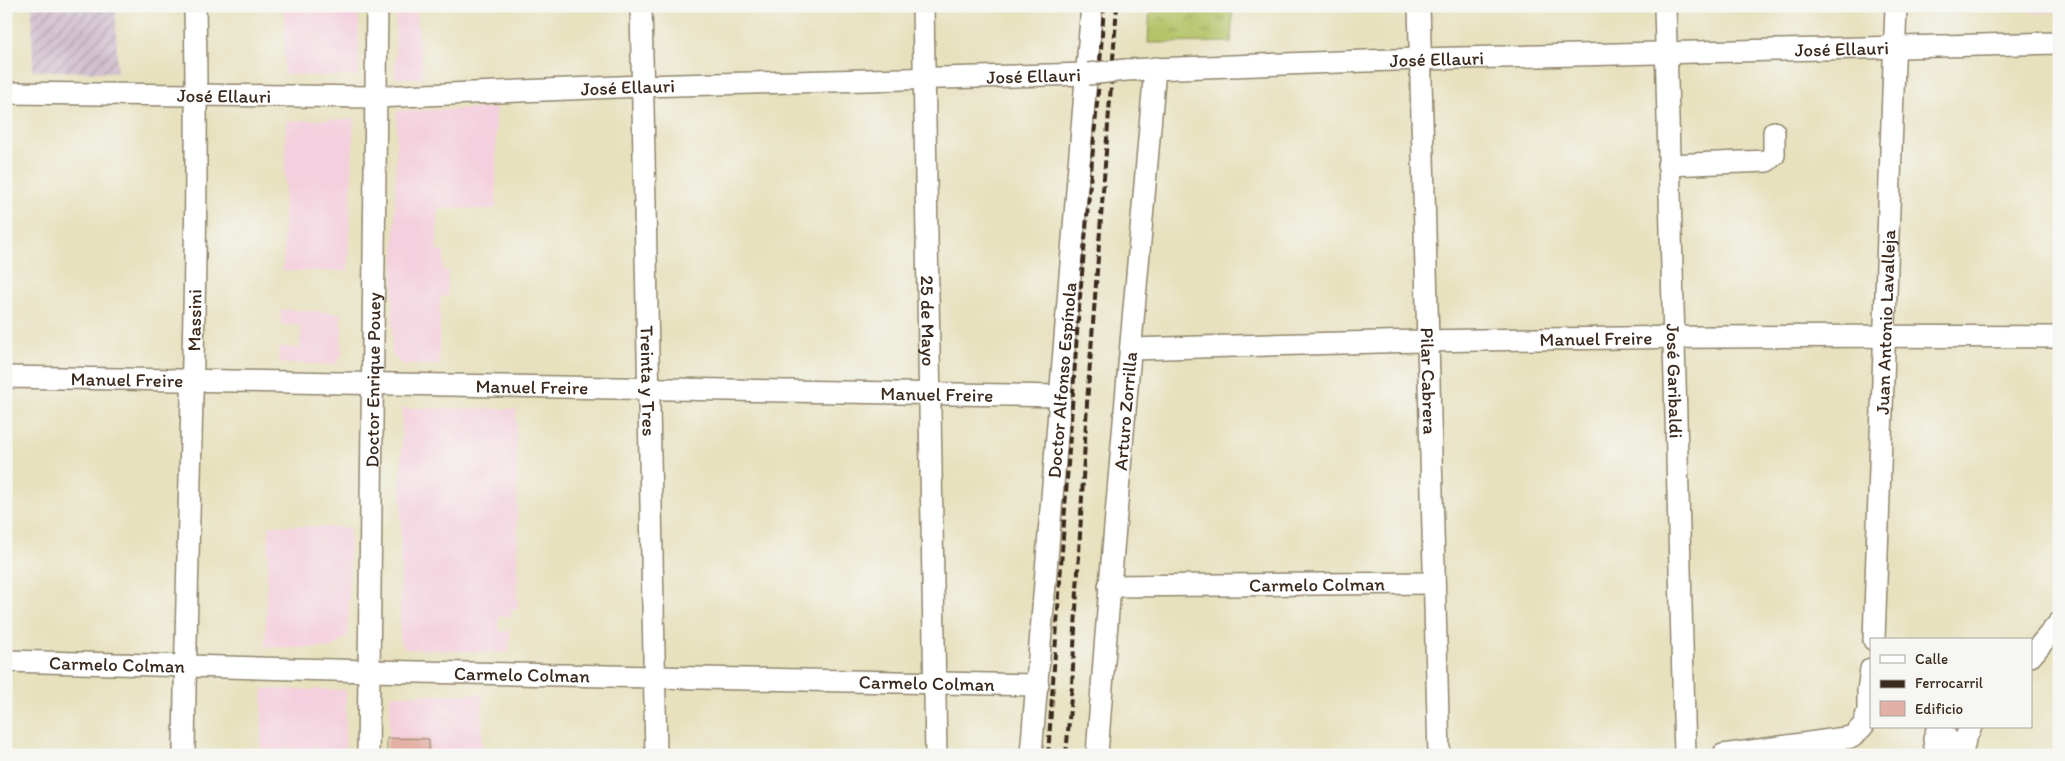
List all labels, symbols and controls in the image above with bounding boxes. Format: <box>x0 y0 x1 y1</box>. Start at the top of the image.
street label: José Ellauri <box>1794 36 1889 62</box>
street label: José Ellauri <box>1389 46 1484 72</box>
street label: José Ellauri <box>986 63 1081 89</box>
street label: José Ellauri <box>580 74 675 101</box>
street label: José Ellauri <box>177 84 271 108</box>
street label: Juan Antonio Lavalleja <box>1871 229 1900 415</box>
street label: 25 de Mayo <box>916 275 940 367</box>
street label: Doctor Alfonso Espínola <box>1043 281 1081 479</box>
street label: Massini <box>182 289 206 352</box>
street label: Doctor Enrique Pouey <box>360 292 386 468</box>
street label: José Garibaldi <box>1661 323 1688 439</box>
street label: Treinta y Tres <box>635 325 661 437</box>
street label: Manuel Freire <box>1539 326 1652 351</box>
street label: Pilar Cabrera <box>1416 327 1441 435</box>
street label: Arturo Zorrilla <box>1109 351 1142 471</box>
street label: Manuel Freire <box>70 367 184 392</box>
street label: Manuel Freire <box>475 374 588 400</box>
street label: Manuel Freire <box>880 382 993 407</box>
street label: Carmelo Colman <box>1249 572 1385 597</box>
legend <box>1870 638 2032 728</box>
text: Calle <box>1915 650 1948 668</box>
street label: Carmelo Colman <box>49 651 186 678</box>
street label: Carmelo Colman <box>454 662 590 688</box>
street label: Carmelo Colman <box>858 670 995 696</box>
text: Ferrocarril <box>1915 674 1984 692</box>
text: Edificio <box>1915 700 1963 718</box>

